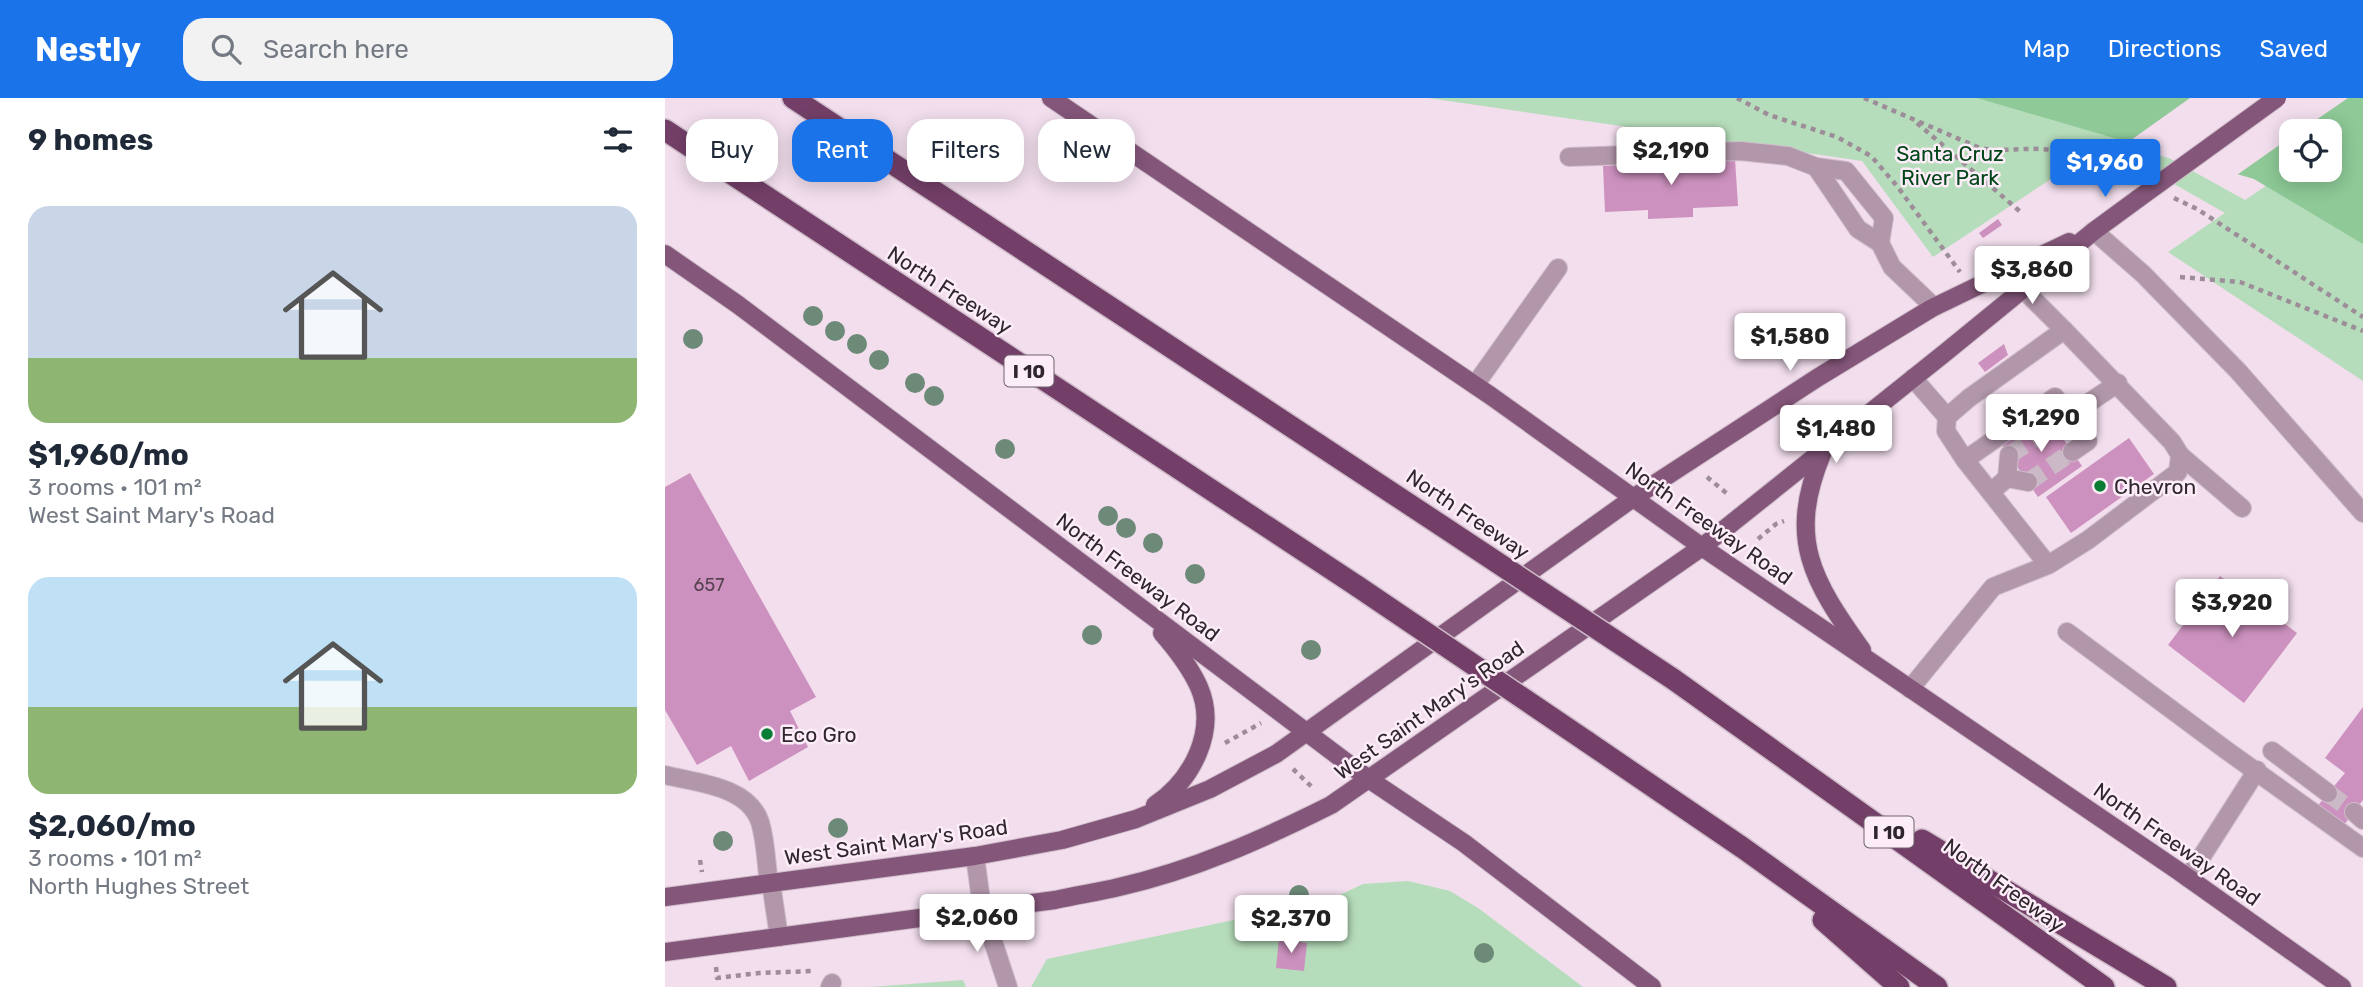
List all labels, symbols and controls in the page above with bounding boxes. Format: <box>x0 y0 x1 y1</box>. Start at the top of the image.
search box <box>183 18 673 81</box>
text: Nestly <box>35 30 141 69</box>
icon: search <box>207 30 245 68</box>
text: Search here <box>263 34 409 65</box>
text: Map <box>2023 35 2070 63</box>
text: Directions <box>2108 35 2221 63</box>
text: Saved <box>2259 35 2328 63</box>
chip: Buy <box>686 119 778 182</box>
chip: Rent <box>792 119 893 182</box>
chip: Filters <box>907 119 1024 182</box>
chip: New <box>1038 119 1135 182</box>
map controls <box>2279 119 2342 182</box>
button: locate <box>2279 119 2342 182</box>
icon: filters <box>599 121 637 159</box>
text: 9 homes <box>28 122 153 158</box>
pin: $2,190 <box>1614 127 1728 187</box>
text: $2,190 <box>1632 136 1710 164</box>
pin: $1,960 <box>2048 140 2162 199</box>
park label: Santa Cruz River Park <box>1896 141 2004 190</box>
text: $1,960 <box>2066 148 2144 176</box>
street label: North Freeway <box>883 241 1017 340</box>
pin: $3,860 <box>1975 246 2089 306</box>
icon: home <box>270 252 396 378</box>
text: $3,860 <box>1991 255 2074 283</box>
pin: $1,580 <box>1733 314 1847 373</box>
text: $1,580 <box>1750 322 1830 350</box>
road number: I 10 <box>1005 356 1053 386</box>
pin: $1,290 <box>1984 394 2098 454</box>
text: $1,290 <box>2002 403 2080 431</box>
pin: $1,480 <box>1779 406 1893 465</box>
text: $1,480 <box>1796 414 1876 442</box>
text: $1,960/mo <box>28 437 189 473</box>
street label: North Freeway Road <box>1621 456 1797 590</box>
street label: North Freeway <box>1402 464 1535 565</box>
text: 3 rooms · 101 m² <box>28 473 202 501</box>
place label: Chevron <box>2114 474 2196 499</box>
marker: Chevron <box>2092 478 2108 494</box>
text: West Saint Mary's Road <box>28 501 275 529</box>
street label: North Freeway Road <box>1052 508 1224 646</box>
house number: 657 <box>694 574 724 596</box>
pin: $3,920 <box>2175 580 2289 639</box>
text: $3,920 <box>2191 588 2273 616</box>
icon: home <box>270 623 396 749</box>
street label: West Saint Mary's Road <box>1329 635 1529 785</box>
place label: Eco Gro <box>781 722 857 747</box>
marker: Eco Gro <box>759 726 775 742</box>
street label: North Freeway Road <box>2089 777 2265 911</box>
text: $2,060/mo <box>28 808 196 844</box>
street label: West Saint Mary's Road <box>783 814 1009 870</box>
road number: I 10 <box>1865 817 1913 848</box>
street label: North Freeway <box>1939 833 2070 937</box>
text: 3 rooms · 101 m² <box>28 844 202 872</box>
text: North Hughes Street <box>28 872 249 900</box>
pin: $2,060 <box>920 894 1034 954</box>
pin: $2,370 <box>1234 896 1348 955</box>
text: $2,060 <box>936 903 1018 931</box>
text: $2,370 <box>1251 904 1331 932</box>

